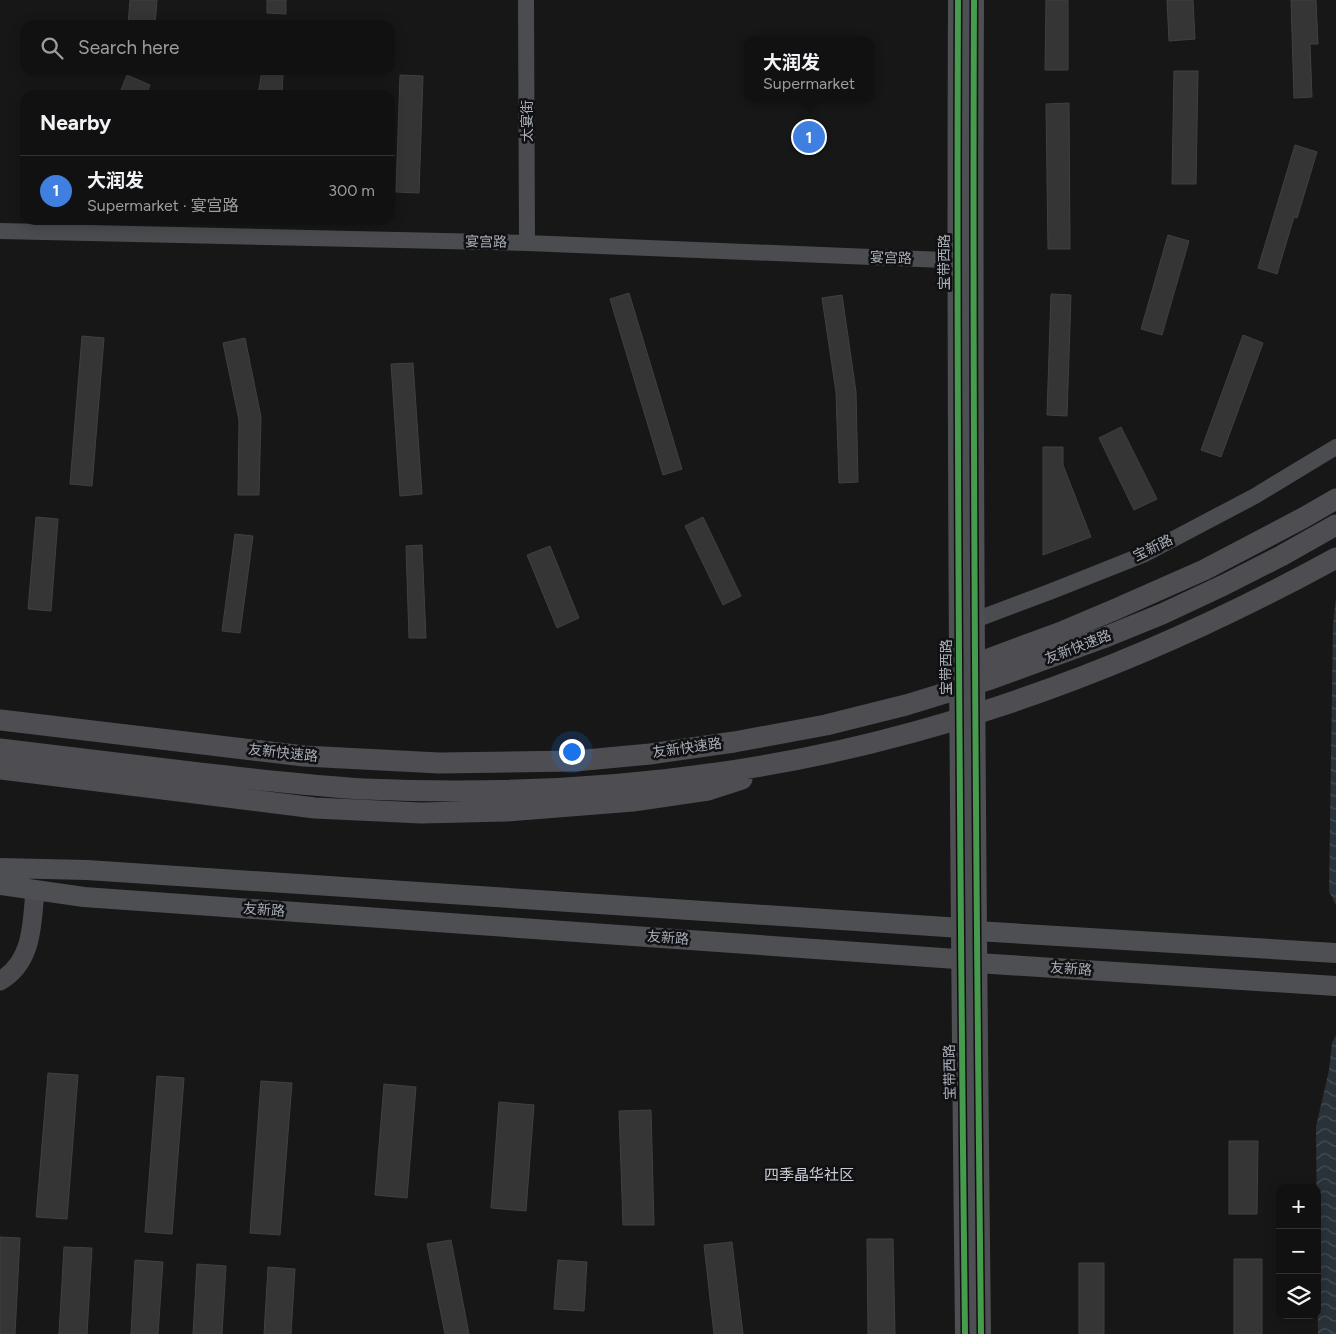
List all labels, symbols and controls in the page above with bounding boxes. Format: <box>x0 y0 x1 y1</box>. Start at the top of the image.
search box <box>20 20 395 75</box>
icon: search <box>38 34 66 62</box>
text: Search here <box>78 36 180 59</box>
popup <box>744 37 874 102</box>
text: 大润发 <box>763 51 820 74</box>
text: Supermarket <box>763 74 855 93</box>
street label: 太宴街 <box>519 100 536 142</box>
text: Nearby <box>40 110 111 135</box>
pin: 1 <box>793 118 825 156</box>
text: 大润发 <box>87 169 144 192</box>
text: 1 <box>53 181 59 200</box>
text: 300 m <box>328 181 375 200</box>
text: Supermarket · 宴宫路 <box>87 196 239 215</box>
street label: 宴宫路 <box>465 233 507 251</box>
street label: 宝带西路 <box>936 234 953 290</box>
street label: 宴宫路 <box>870 249 912 267</box>
street label: 宝新路 <box>1130 531 1176 565</box>
street label: 友新快速路 <box>1042 627 1114 667</box>
street label: 宝带西路 <box>938 639 955 695</box>
street label: 友新快速路 <box>651 735 723 761</box>
your location <box>559 739 585 765</box>
street label: 友新快速路 <box>247 741 319 765</box>
street label: 友新路 <box>242 900 286 920</box>
street label: 友新路 <box>646 928 690 948</box>
street label: 友新路 <box>1049 959 1093 979</box>
street label: 宝带西路 <box>941 1044 959 1100</box>
district label: 四季晶华社区 <box>764 1166 854 1184</box>
map controls <box>1276 1184 1321 1319</box>
button: + <box>1276 1184 1321 1229</box>
button: − <box>1276 1229 1321 1274</box>
button: layers <box>1276 1274 1321 1319</box>

